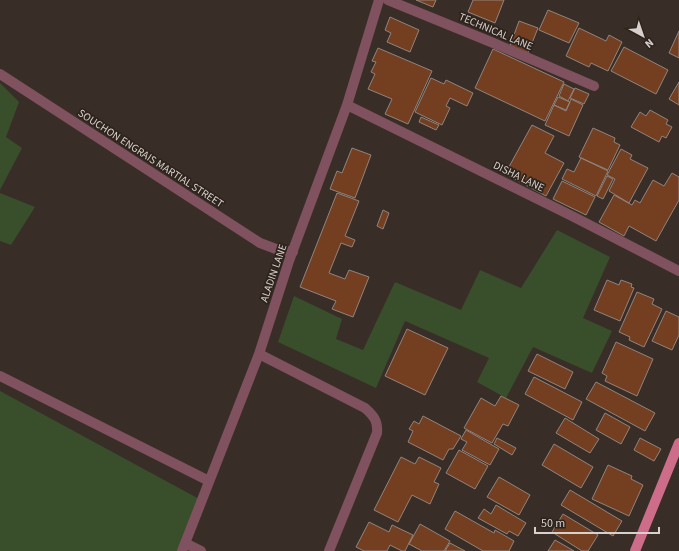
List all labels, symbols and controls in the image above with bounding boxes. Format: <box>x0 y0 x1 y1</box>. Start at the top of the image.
street label: TECHNICAL LANE <box>456 9 535 54</box>
north arrow <box>623 16 663 56</box>
text: N <box>641 35 657 51</box>
street label: SOUCHON ENGRAIS MARTIAL STREET <box>75 106 227 211</box>
street label: DISHA LANE <box>491 158 547 195</box>
street label: ALADIN LANE <box>257 242 290 304</box>
scale bar <box>535 509 659 535</box>
text: 50 m <box>541 515 565 532</box>

